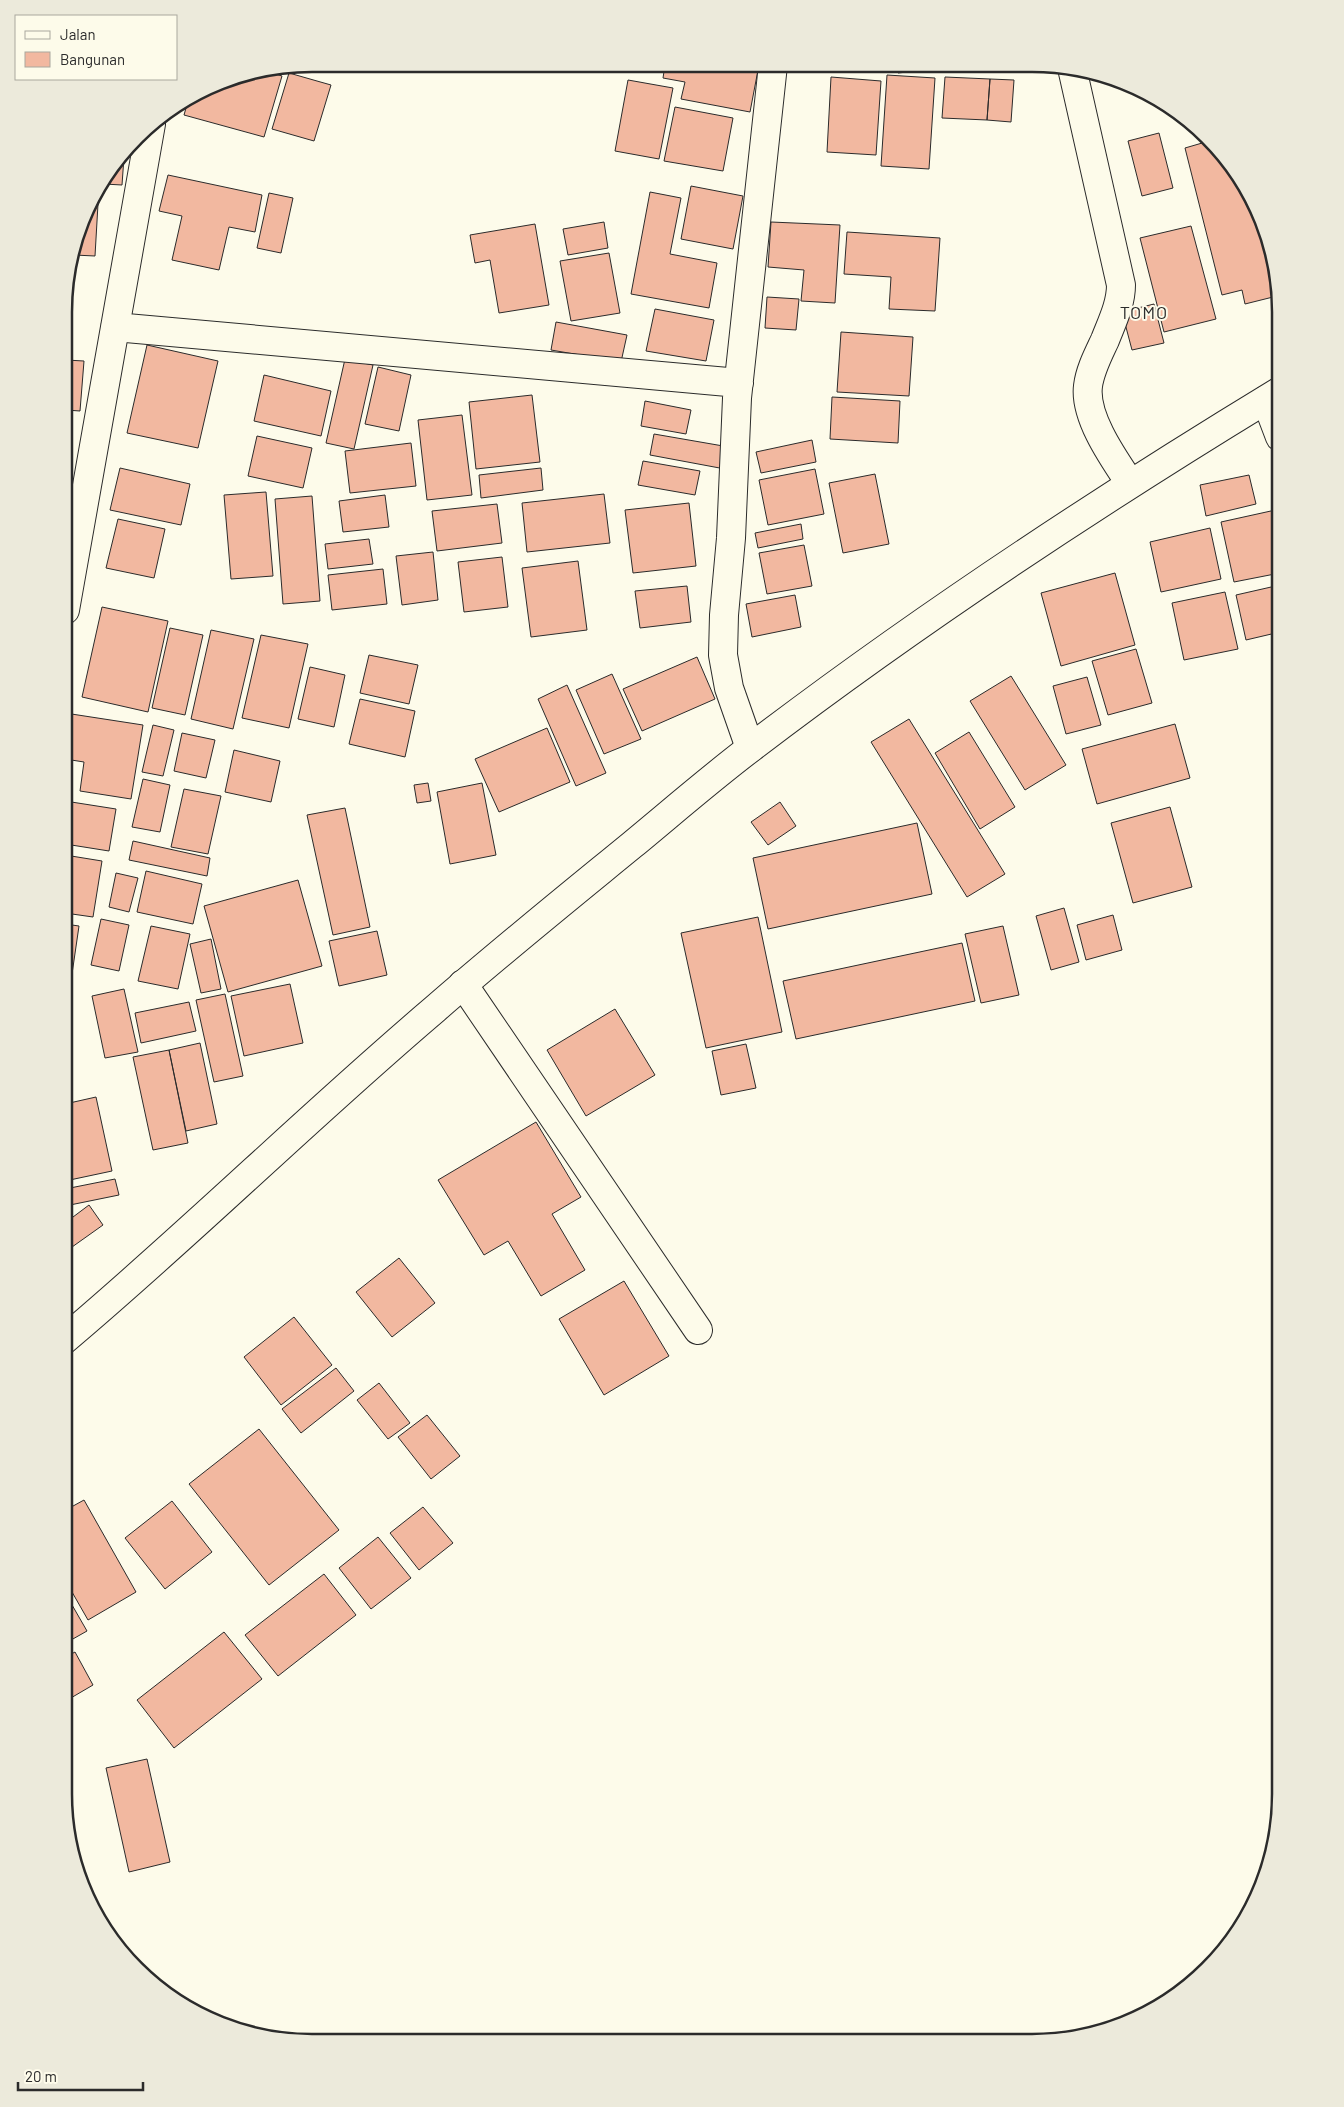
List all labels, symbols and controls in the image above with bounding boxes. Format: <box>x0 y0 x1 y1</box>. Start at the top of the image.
legend <box>15 15 178 80</box>
text: Jalan <box>60 25 96 43</box>
text: Bangunan <box>60 50 125 68</box>
district label: TOMO <box>1120 301 1168 323</box>
scale bar <box>18 2060 142 2092</box>
text: 20 m <box>25 2067 57 2085</box>

